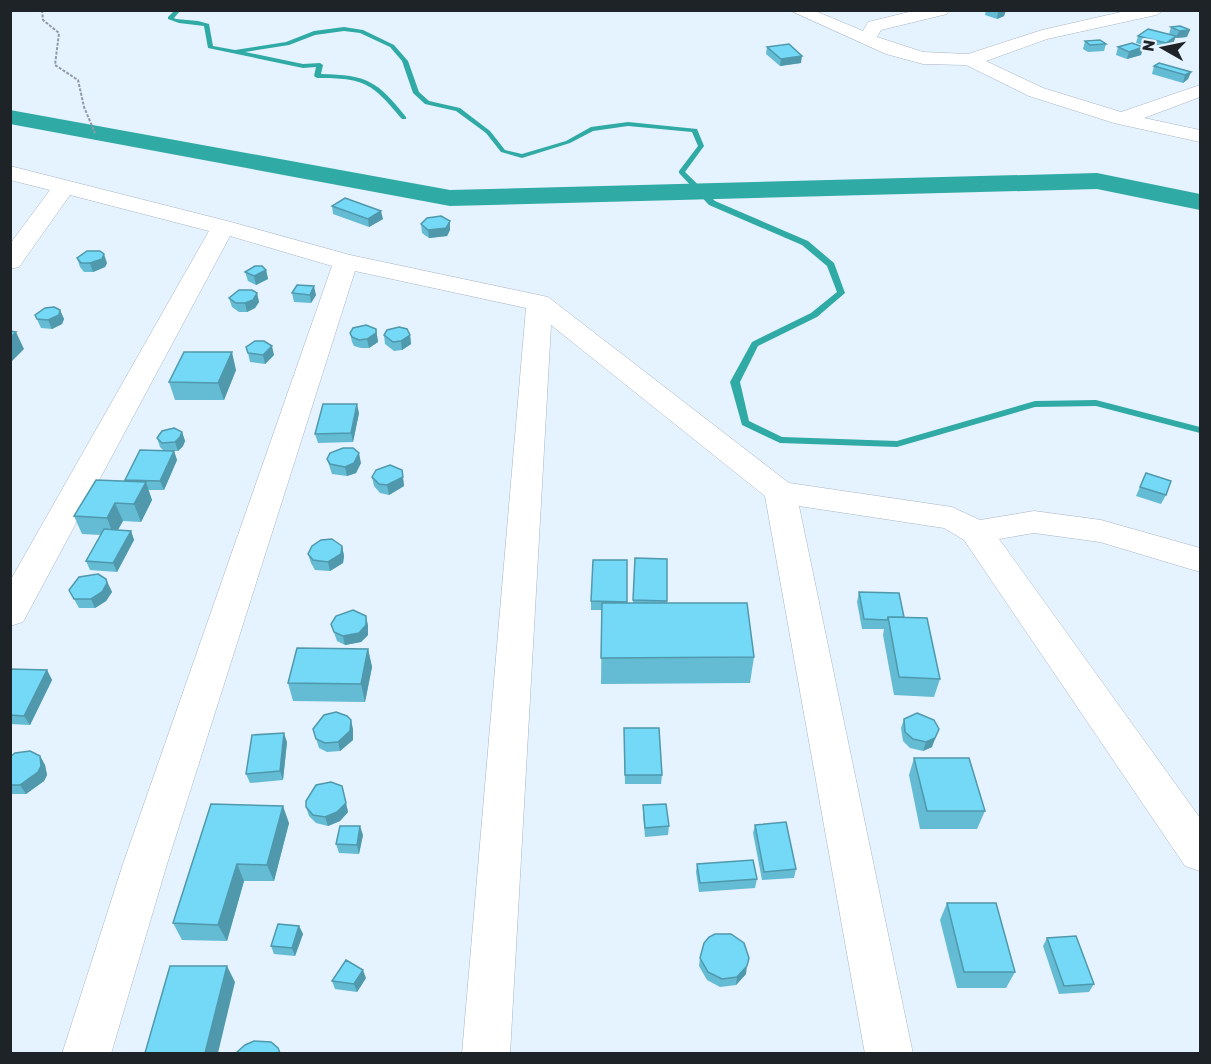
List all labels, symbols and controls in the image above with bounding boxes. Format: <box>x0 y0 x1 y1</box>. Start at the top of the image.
north arrow <box>1133 18 1193 78</box>
text: N <box>1138 39 1159 53</box>

